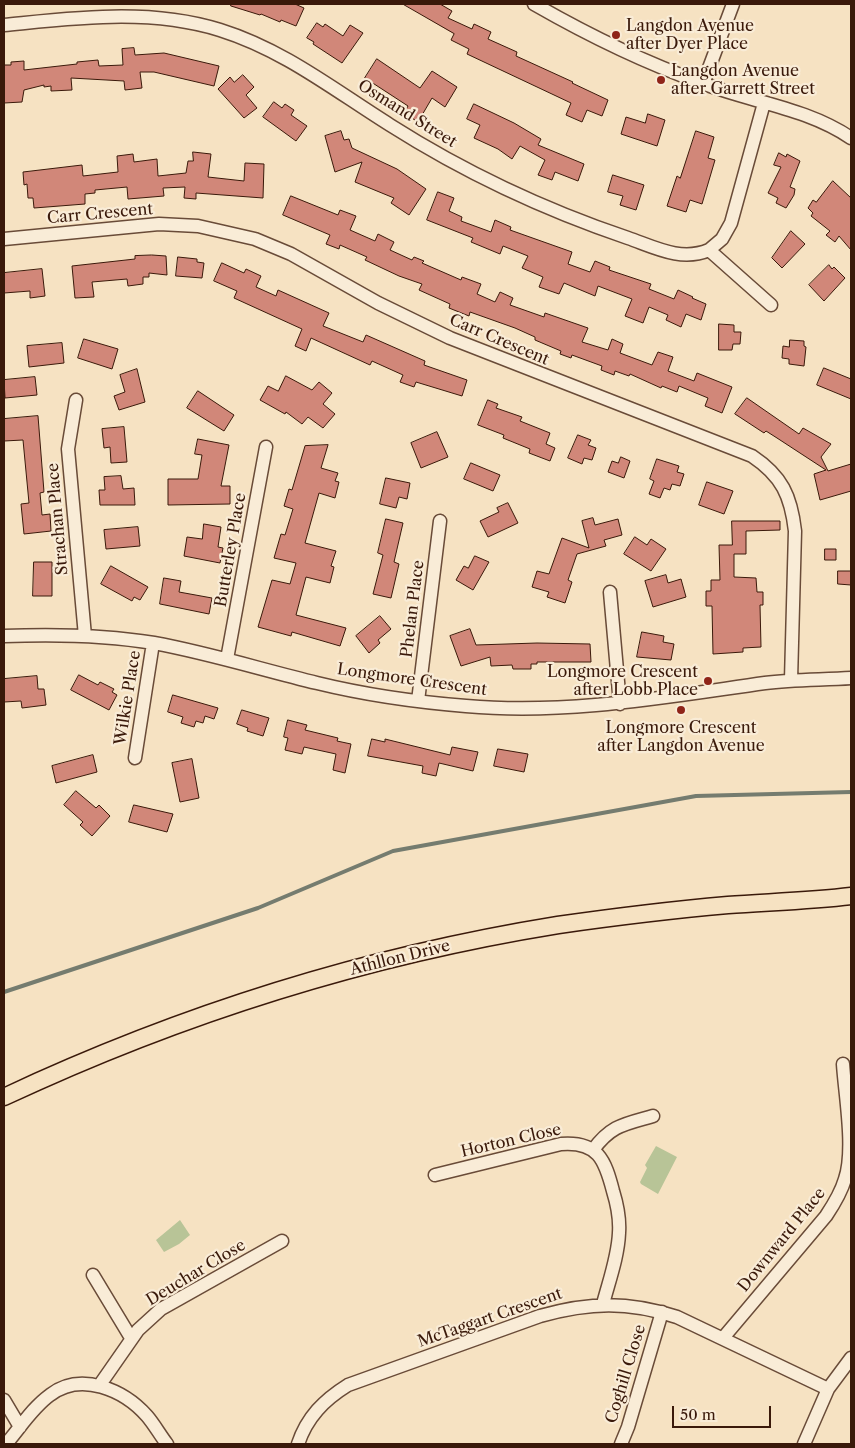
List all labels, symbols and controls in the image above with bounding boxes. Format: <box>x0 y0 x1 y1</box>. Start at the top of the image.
place label: Langdon Avenue after Dyer Place <box>626 16 754 54</box>
marker: Langdon Avenue after Dyer Place <box>610 29 622 41</box>
place label: Langdon Avenue after Garrett Street <box>671 61 815 99</box>
marker: Langdon Avenue after Garrett Street <box>655 74 667 86</box>
street label: Osmand Street <box>354 76 460 152</box>
street label: Carr Crescent <box>46 200 154 228</box>
street label: Carr Crescent <box>446 310 552 370</box>
street label: Strachan Place <box>44 462 72 576</box>
street label: Butterley Place <box>211 491 251 609</box>
street label: Phelan Place <box>397 559 429 659</box>
street label: Wilkie Place <box>111 649 145 747</box>
street label: Longmore Crescent <box>336 660 488 700</box>
place label: Longmore Crescent after Lobb Place <box>547 662 698 700</box>
marker: Longmore Crescent after Lobb Place <box>702 675 714 687</box>
marker: Longmore Crescent after Langdon Avenue <box>675 704 687 716</box>
place label: Longmore Crescent after Langdon Avenue <box>597 718 765 756</box>
street label: Athllon Drive <box>348 936 452 980</box>
street label: Horton Close <box>459 1120 563 1162</box>
street label: Downward Place <box>734 1184 830 1296</box>
street label: Deuchar Close <box>143 1236 249 1310</box>
street label: McTaggart Crescent <box>415 1284 565 1352</box>
street label: Coghill Close <box>602 1322 650 1426</box>
scale bar <box>675 1396 774 1428</box>
text: 50 m <box>680 1405 716 1424</box>

